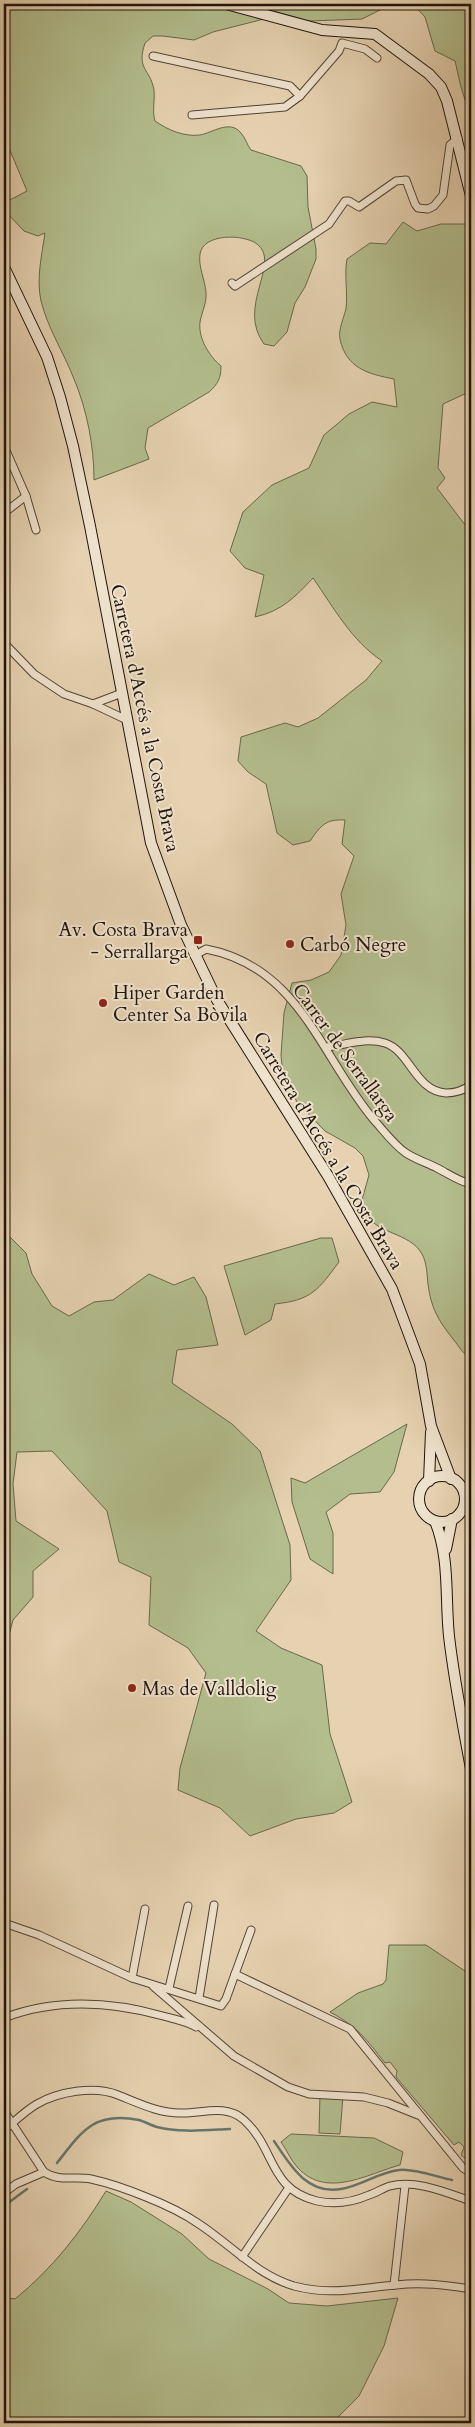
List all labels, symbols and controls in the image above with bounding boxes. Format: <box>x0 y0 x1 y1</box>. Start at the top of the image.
street label: Carretera d'Accés a la Costa Brava <box>104 582 186 855</box>
place label: Av. Costa Brava - Serrallarga <box>59 917 188 965</box>
place label: Carbó Negre <box>300 932 406 958</box>
marker: Av. Costa Brava - Serrallarga <box>192 934 204 946</box>
marker: Carbó Negre <box>284 938 296 950</box>
street label: Carrer de Serrallarga <box>286 978 404 1127</box>
place label: Hiper Garden Center Sa Bòvila <box>113 980 248 1028</box>
marker: Hiper Garden Center Sa Bòvila <box>97 997 109 1009</box>
street label: Carretera d'Accés a la Costa Brava <box>247 1027 410 1274</box>
place label: Mas de Valldolig <box>142 1676 277 1702</box>
marker: Mas de Valldolig <box>126 1682 138 1694</box>

